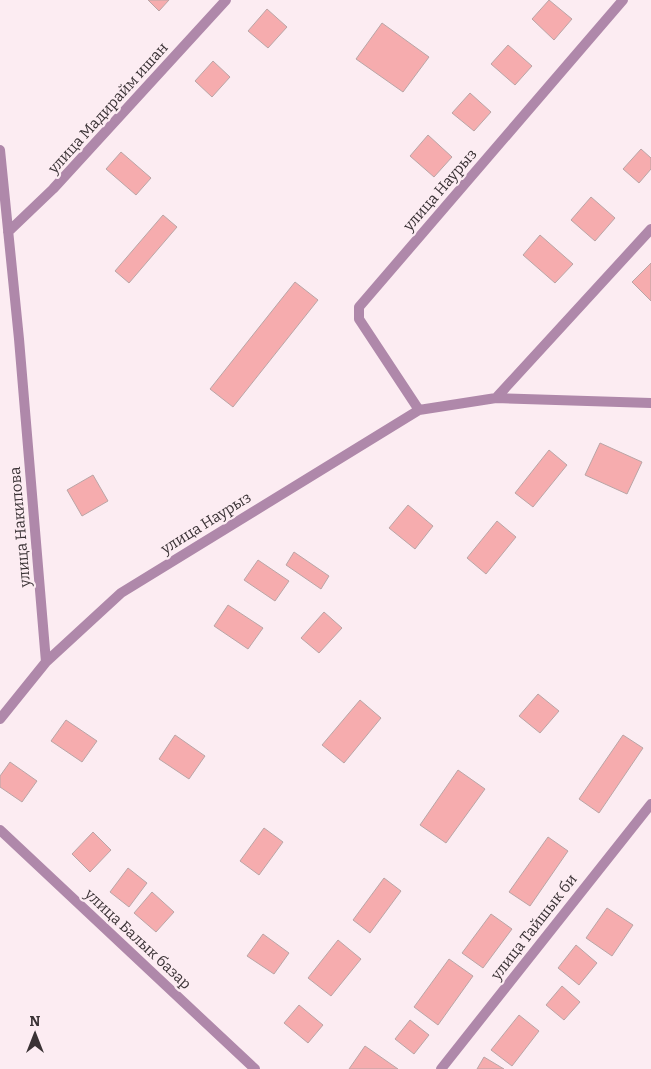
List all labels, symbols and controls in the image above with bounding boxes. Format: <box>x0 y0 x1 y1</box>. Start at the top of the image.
street label: улица Мадирайм ишан <box>44 39 172 178</box>
street label: улица Наурыз <box>399 145 481 235</box>
street label: улица Накипова <box>6 466 34 589</box>
street label: улица Наурыз <box>157 488 254 558</box>
street label: улица Тайшык би <box>487 871 581 984</box>
street label: улица Балык базар <box>80 884 195 993</box>
north arrow <box>10 1009 60 1059</box>
text: N <box>30 1013 41 1030</box>

